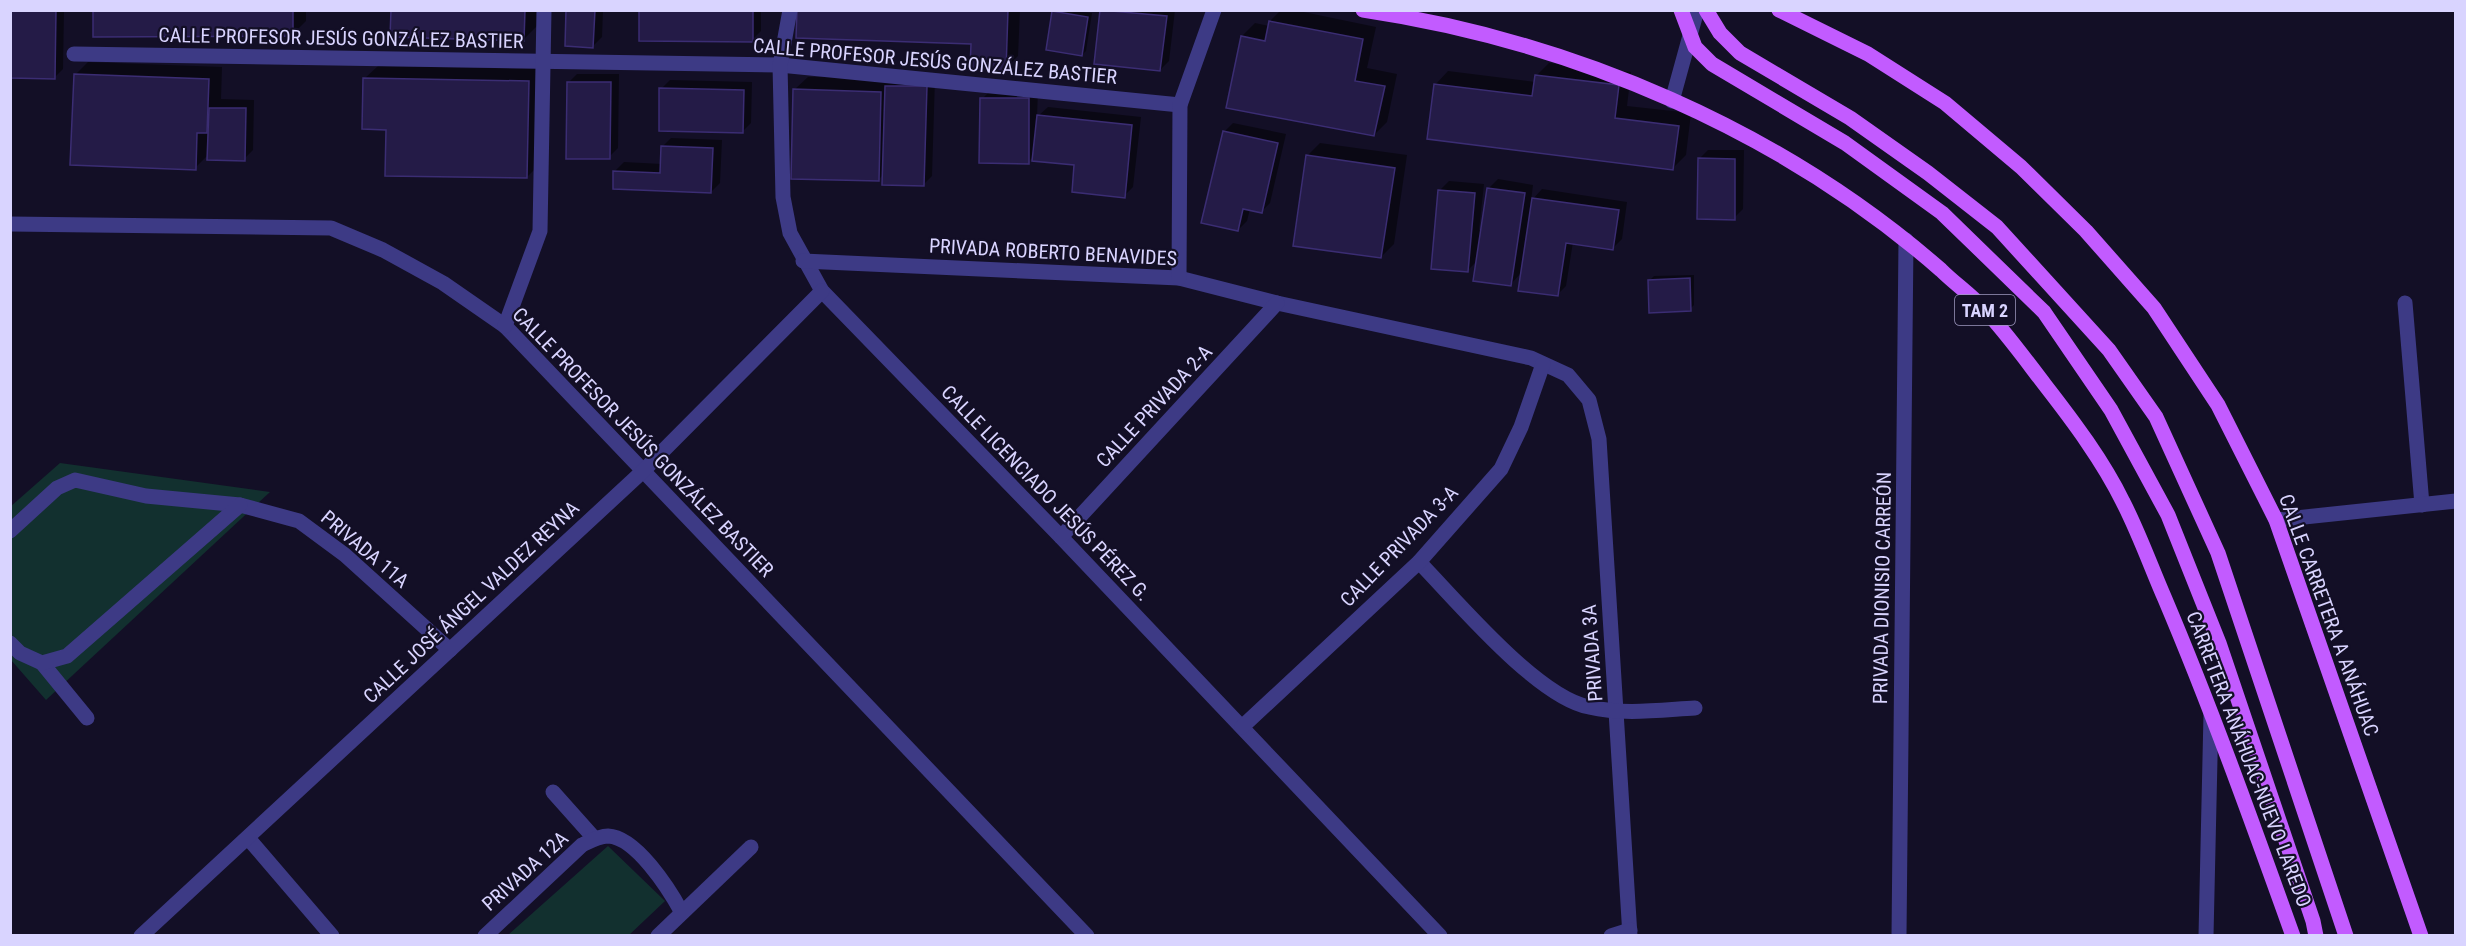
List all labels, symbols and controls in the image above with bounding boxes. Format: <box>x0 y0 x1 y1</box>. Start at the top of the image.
street label: CALLE PROFESOR JESÚS GONZÁLEZ BASTIER <box>158 23 524 53</box>
street label: CALLE PROFESOR JESÚS GONZÁLEZ BASTIER <box>752 33 1118 89</box>
street label: PRIVADA ROBERTO BENAVIDES <box>928 234 1178 270</box>
road number: TAM 2 <box>1955 295 2015 325</box>
street label: CALLE PROFESOR JESÚS GONZÁLEZ BASTIER <box>508 302 779 582</box>
street label: CALLE PRIVADA 2-A <box>1091 339 1217 472</box>
street label: CALLE LICENCIADO JESÚS PÉREZ G. <box>936 380 1156 606</box>
street label: PRIVADA DIONISIO CARREÓN <box>1868 472 1896 704</box>
street label: CALLE PRIVADA 3-A <box>1335 480 1463 611</box>
street label: CALLE CARRETERA A ANÁHUAC <box>2274 491 2384 739</box>
street label: CALLE JOSÉ ÁNGEL VALDEZ REYNA <box>358 495 584 708</box>
street label: PRIVADA 11A <box>316 505 414 593</box>
street label: PRIVADA 3A <box>1577 603 1607 702</box>
street label: CARRETERA ANÁHUAC-NUEVO LAREDO <box>2181 608 2317 910</box>
street label: PRIVADA 12A <box>477 826 573 916</box>

